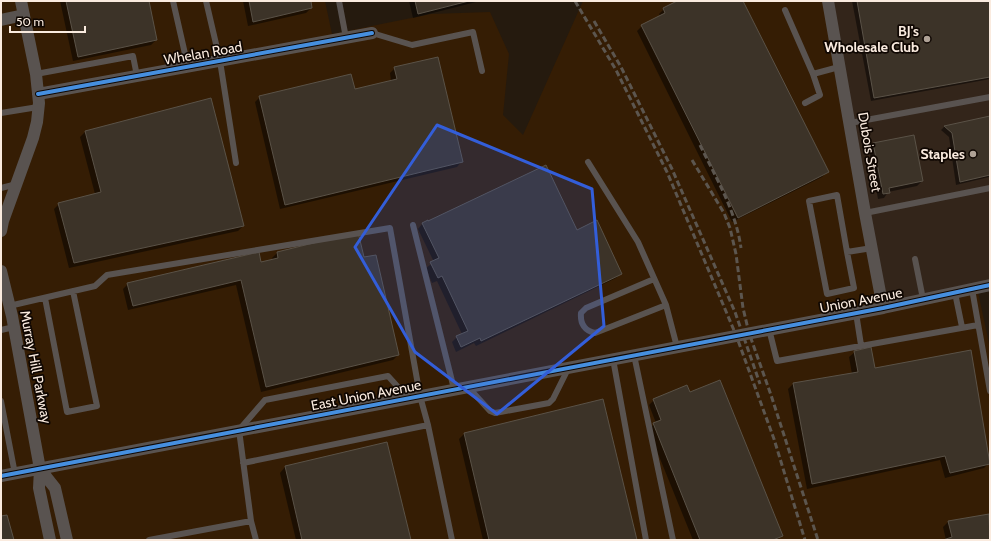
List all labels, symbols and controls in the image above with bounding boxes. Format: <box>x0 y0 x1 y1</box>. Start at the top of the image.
scale bar <box>10 8 85 34</box>
text: 50 m <box>16 14 44 29</box>
place label: BJ's Wholesale Club <box>824 22 919 56</box>
marker: BJ's Wholesale Club <box>922 34 932 44</box>
street label: Whelan Road <box>162 37 244 69</box>
street label: Dubois Street <box>854 111 886 194</box>
place label: Staples <box>921 145 965 163</box>
marker: Staples <box>968 149 978 159</box>
street label: Union Avenue <box>818 283 904 317</box>
street label: Murray Hill Parkway <box>16 309 56 425</box>
street label: East Union Avenue <box>309 375 423 415</box>

